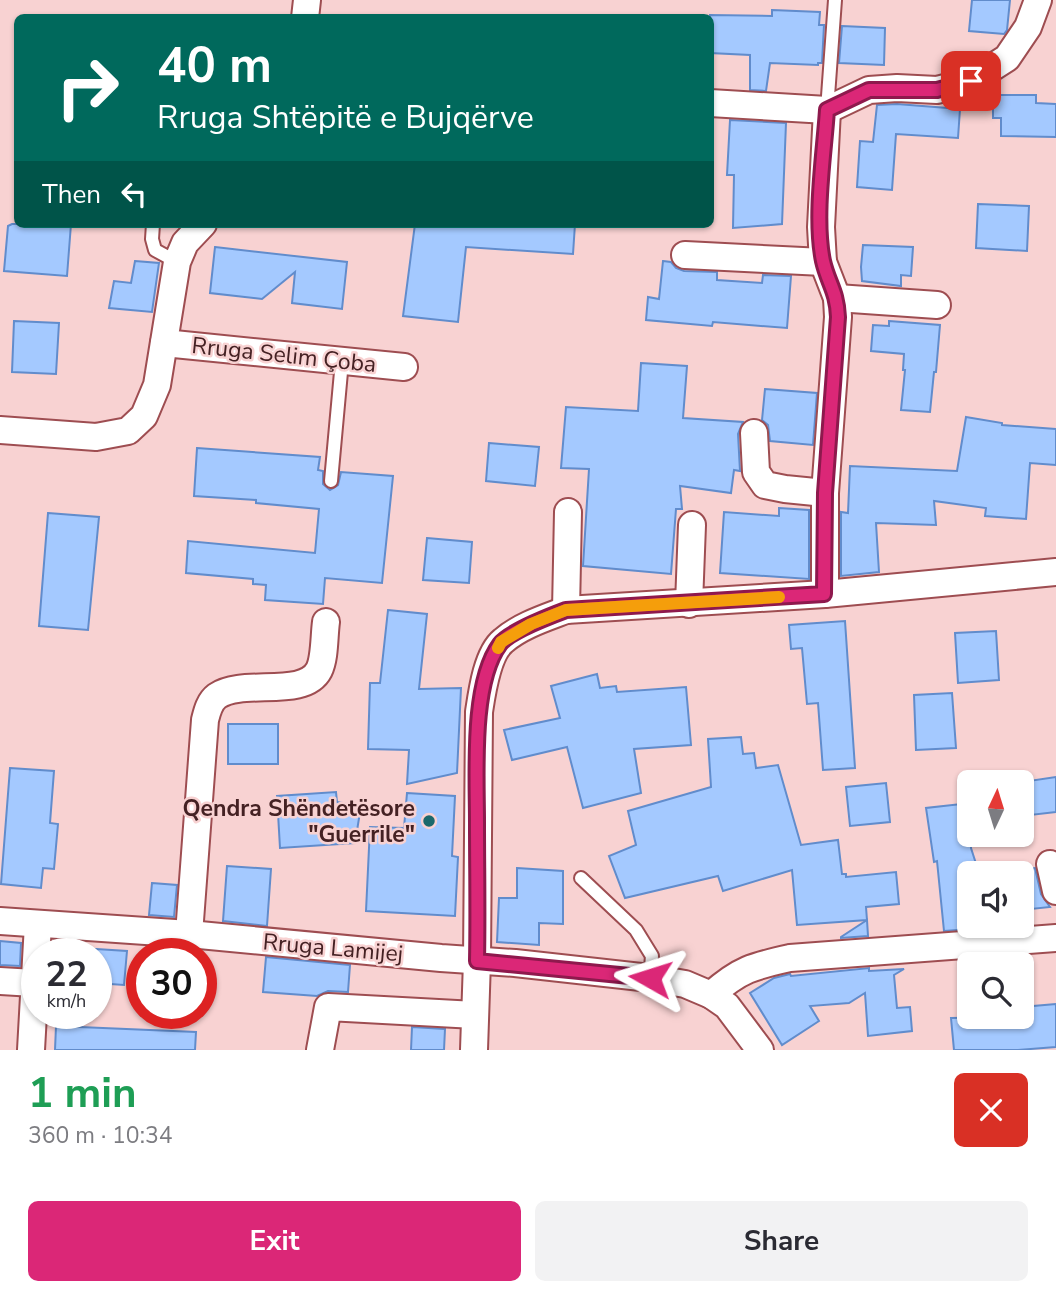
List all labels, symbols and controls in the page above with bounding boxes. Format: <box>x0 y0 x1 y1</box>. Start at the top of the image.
text: 40 m <box>157 32 272 99</box>
icon: right <box>42 42 133 133</box>
pin <box>941 51 1001 111</box>
icon: arrive <box>952 62 990 100</box>
text: Rruga Shtëpitë e Bujqërve <box>157 96 534 139</box>
icon: left <box>115 175 153 213</box>
text: Then <box>42 177 101 212</box>
street label: Rruga Selim Çoba <box>190 330 378 380</box>
north arrow <box>957 770 1034 847</box>
map controls <box>957 770 1034 1029</box>
place label: Qendra Shëndetësore "Guerrile" <box>182 793 415 850</box>
marker: Qendra Shëndetësore "Guerrile" <box>421 813 437 829</box>
button: sound <box>957 861 1034 938</box>
street label: Rruga Lamijej <box>261 926 405 970</box>
speed limit sign: 30 <box>126 938 217 1029</box>
position arrow <box>613 941 687 1015</box>
text: 22 <box>45 951 88 998</box>
button: search <box>957 952 1034 1029</box>
text: km/h <box>47 989 86 1013</box>
text: 1 min <box>28 1065 137 1122</box>
button: close <box>954 1073 1028 1147</box>
text: 360 m · 10:34 <box>28 1120 173 1151</box>
button: Exit <box>28 1201 521 1281</box>
button: Share <box>535 1201 1028 1281</box>

